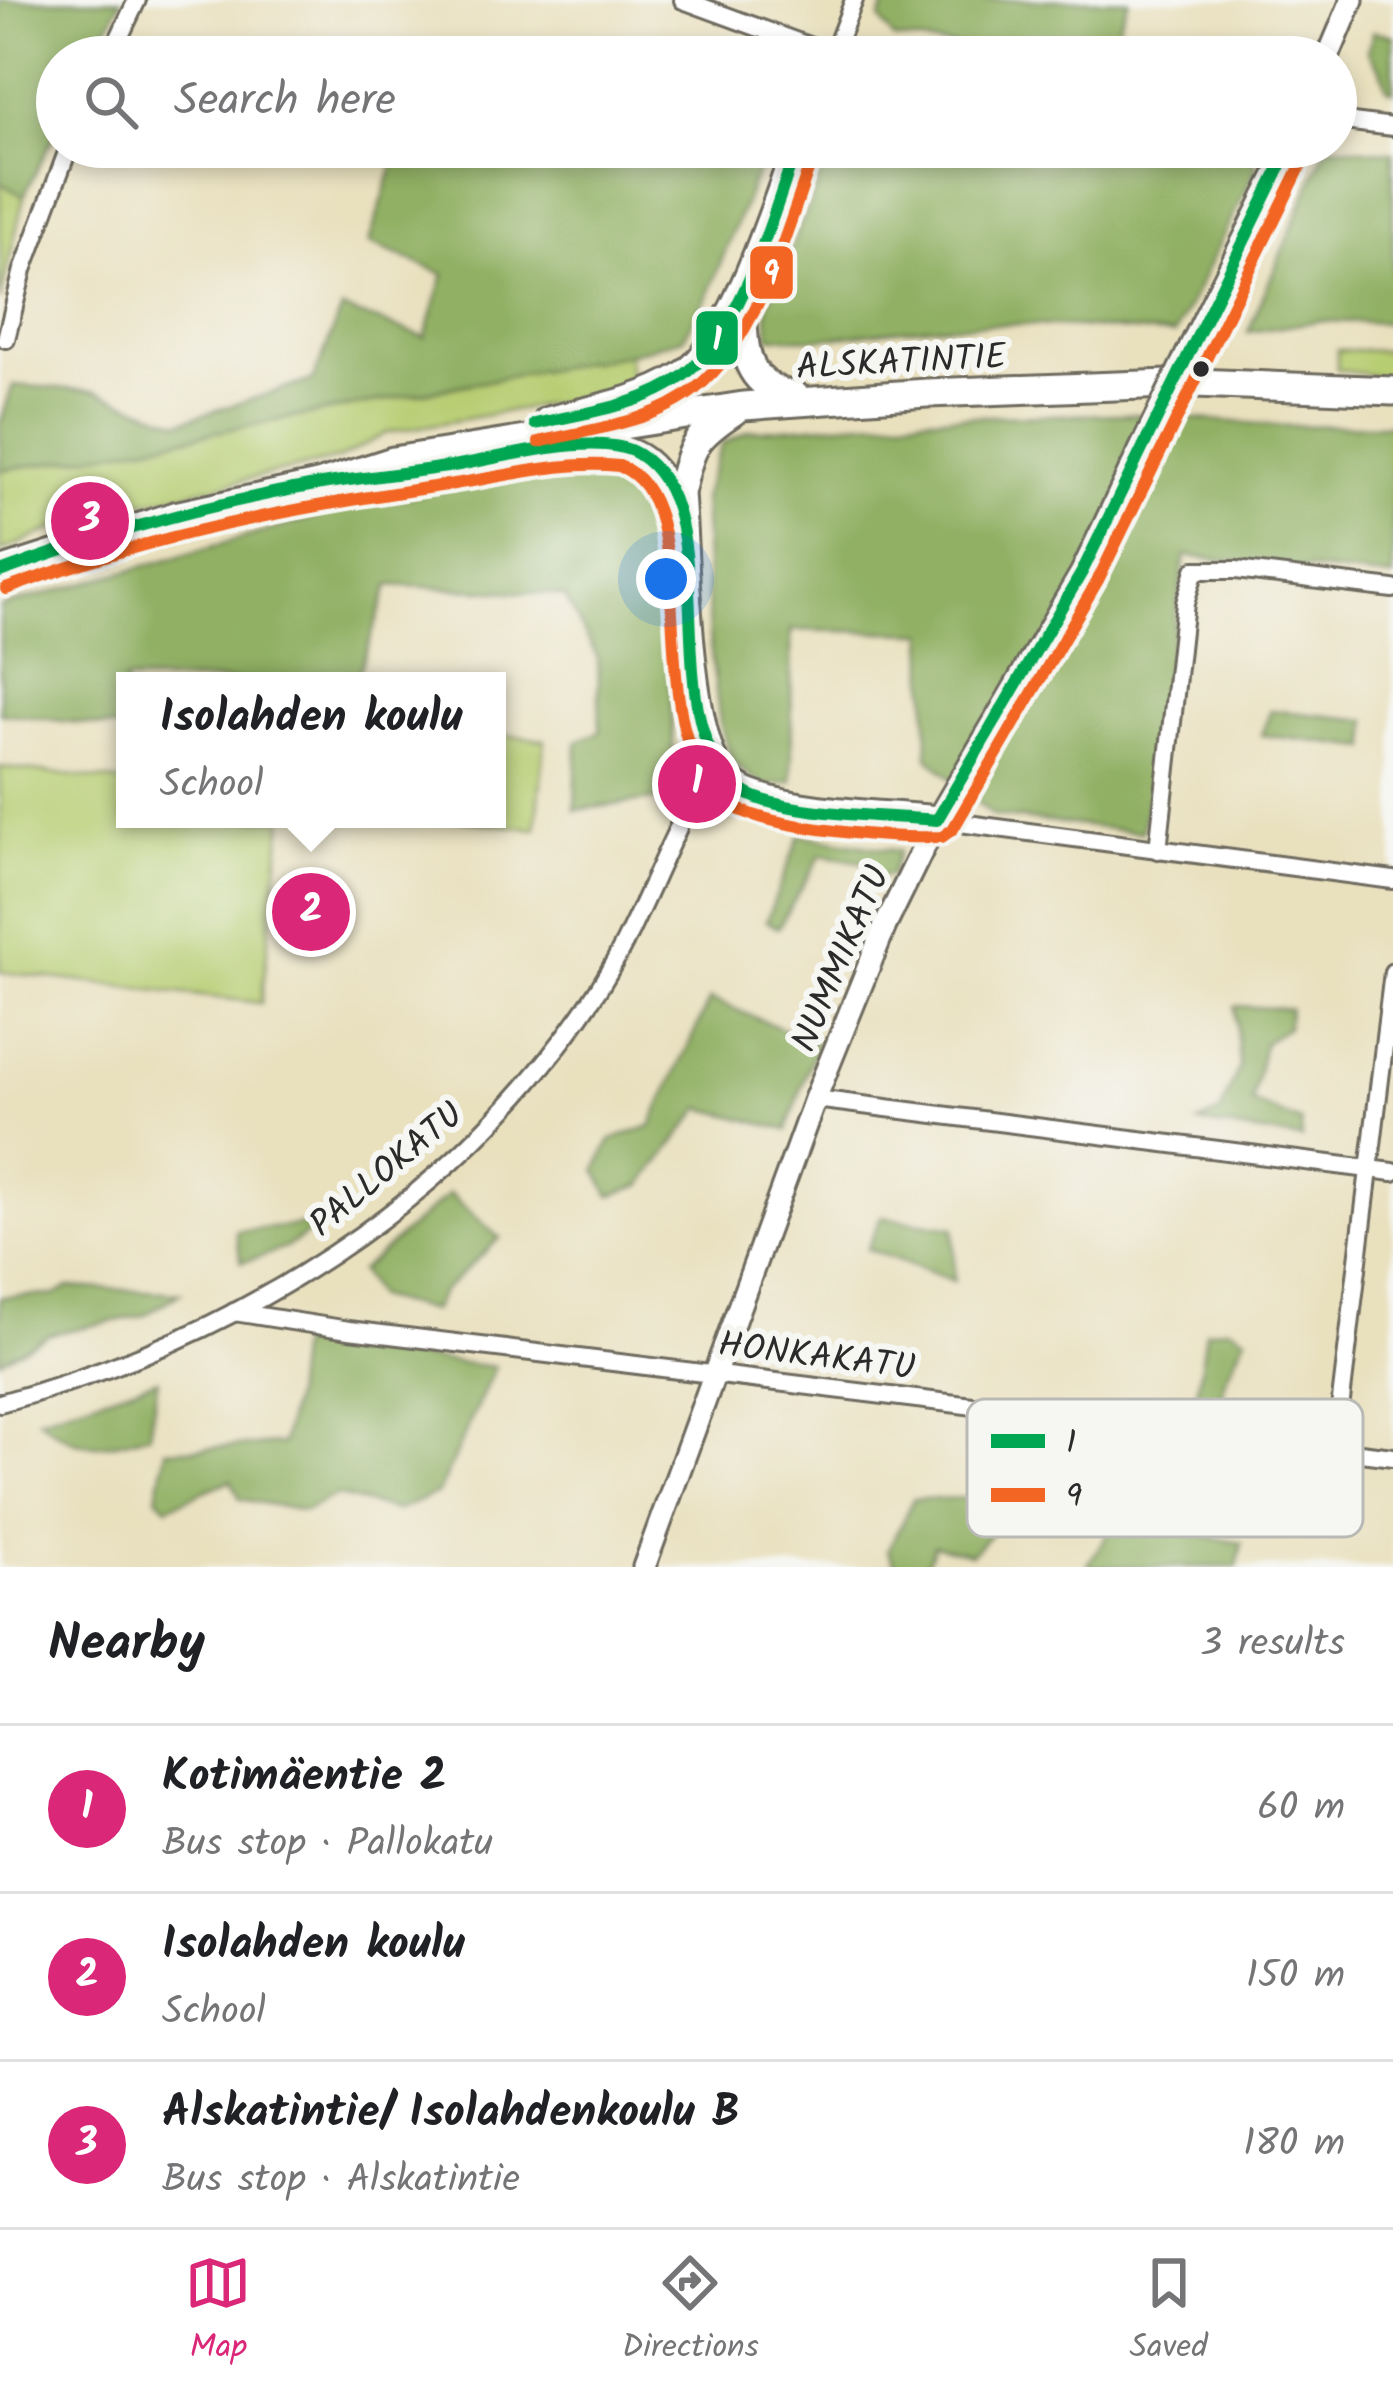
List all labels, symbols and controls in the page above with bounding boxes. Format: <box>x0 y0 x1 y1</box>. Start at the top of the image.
search box <box>36 36 1357 168</box>
text: Search here <box>174 66 396 138</box>
icon: search <box>78 69 144 135</box>
line badge: 9 <box>748 244 795 301</box>
text: 9 <box>763 249 780 302</box>
line badge: 1 <box>694 309 740 367</box>
text: 1 <box>712 315 722 368</box>
street label: ALSKATINTIE <box>795 329 1009 397</box>
unlabelled marker <box>1190 358 1212 380</box>
pin: 3 <box>51 476 129 566</box>
your location <box>636 549 696 609</box>
popup <box>116 672 506 828</box>
text: Isolahden koulu <box>160 683 462 755</box>
pin: 1 <box>658 739 736 829</box>
text: School <box>160 755 264 817</box>
street label: NUMMIKATU <box>777 857 907 1062</box>
pin: 2 <box>272 867 350 957</box>
street label: PALLOKATU <box>297 1089 477 1253</box>
street label: HONKAKATU <box>715 1317 918 1398</box>
legend <box>967 1399 1363 1537</box>
text: 1 <box>1066 1418 1076 1471</box>
text: 9 <box>1066 1472 1082 1525</box>
text: Nearby <box>48 1605 205 1686</box>
text: 3 results <box>1200 1614 1345 1676</box>
text: Kotimäentie 2 <box>162 1742 446 1814</box>
text: 1 <box>81 1778 93 1840</box>
text: 60 m <box>1257 1778 1345 1840</box>
text: Bus stop · Pallokatu <box>162 1814 493 1876</box>
text: Isolahden koulu <box>162 1910 465 1982</box>
text: 2 <box>76 1946 98 2008</box>
text: 150 m <box>1246 1946 1345 2008</box>
text: School <box>162 1982 266 2044</box>
text: Alskatintie/ Isolahdenkoulu B <box>162 2078 740 2150</box>
text: 3 <box>76 2114 98 2176</box>
text: 180 m <box>1243 2114 1345 2176</box>
text: Bus stop · Alskatintie <box>162 2150 520 2212</box>
tab: Map <box>185 2250 251 2375</box>
tab: Directions <box>622 2250 759 2375</box>
tab: Saved <box>1129 2250 1208 2375</box>

